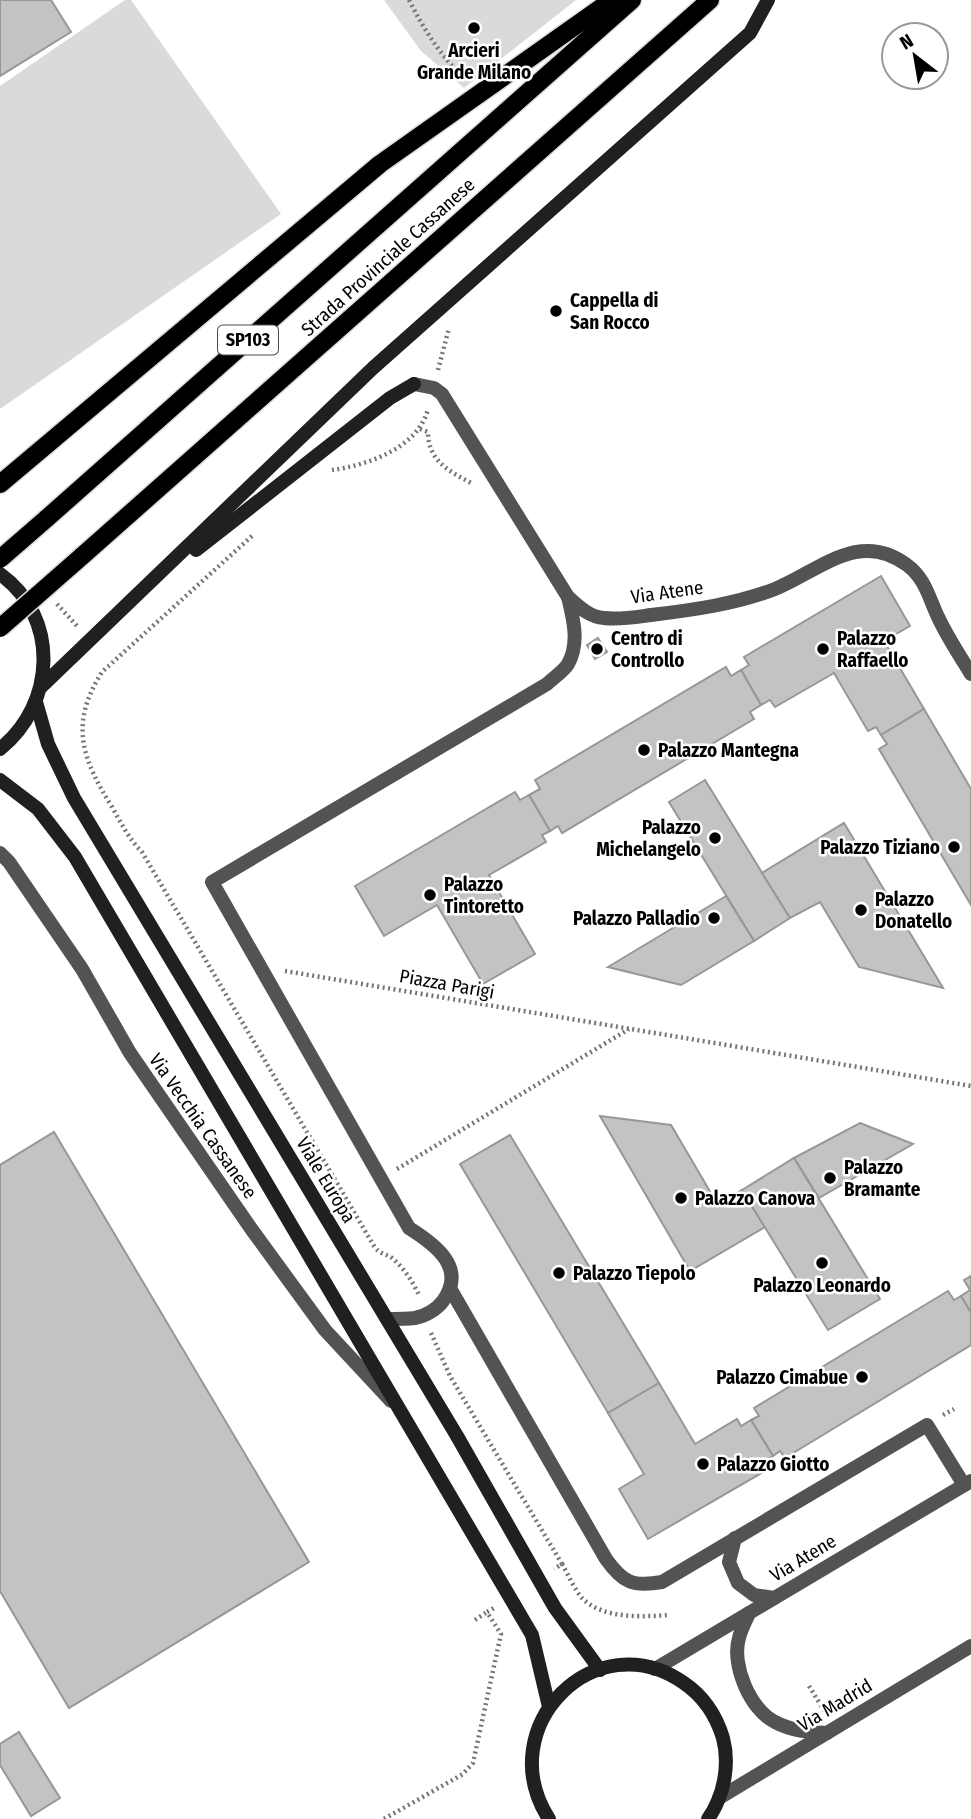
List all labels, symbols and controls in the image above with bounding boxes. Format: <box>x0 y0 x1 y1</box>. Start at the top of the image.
marker: Arcieri Grande Milano <box>466 20 482 36</box>
north arrow <box>880 21 950 91</box>
text: N <box>896 29 917 55</box>
place label: Arcieri Grande Milano <box>417 39 531 84</box>
street label: Strada Provinciale Cassanese <box>297 173 479 341</box>
place label: Cappella di San Rocco <box>570 289 659 334</box>
marker: Cappella di San Rocco <box>548 303 564 319</box>
road number: SP103 <box>218 326 278 354</box>
street label: Via Atene <box>629 576 705 608</box>
place label: Centro di Controllo <box>611 627 684 672</box>
place label: Palazzo Raffaello <box>837 627 909 672</box>
marker: Centro di Controllo <box>589 641 605 657</box>
marker: Palazzo Raffaello <box>815 641 831 657</box>
place label: Palazzo Mantegna <box>658 739 799 762</box>
marker: Palazzo Mantegna <box>636 742 652 758</box>
place label: Palazzo Michelangelo <box>596 816 701 861</box>
marker: Palazzo Michelangelo <box>707 830 723 846</box>
place label: Palazzo Tiziano <box>820 836 940 859</box>
marker: Palazzo Tiziano <box>946 839 962 855</box>
place label: Palazzo Tintoretto <box>444 873 524 918</box>
marker: Palazzo Tintoretto <box>422 887 438 903</box>
place label: Palazzo Donatello <box>875 888 952 933</box>
marker: Palazzo Donatello <box>853 902 869 918</box>
place label: Palazzo Palladio <box>573 907 700 930</box>
marker: Palazzo Palladio <box>706 910 722 926</box>
street label: Piazza Parigi <box>398 964 496 1004</box>
street label: Via Vecchia Cassanese <box>144 1049 262 1203</box>
street label: Viale Europa <box>291 1133 361 1227</box>
place label: Palazzo Bramante <box>844 1156 921 1201</box>
marker: Palazzo Bramante <box>822 1170 838 1186</box>
place label: Palazzo Canova <box>695 1187 815 1210</box>
marker: Palazzo Canova <box>673 1190 689 1206</box>
marker: Palazzo Leonardo <box>814 1255 830 1271</box>
place label: Palazzo Tiepolo <box>573 1262 696 1285</box>
marker: Palazzo Tiepolo <box>551 1265 567 1281</box>
place label: Palazzo Leonardo <box>753 1274 891 1297</box>
place label: Palazzo Cimabue <box>716 1366 848 1389</box>
marker: Palazzo Cimabue <box>854 1369 870 1385</box>
place label: Palazzo Giotto <box>717 1453 830 1476</box>
marker: Palazzo Giotto <box>695 1456 711 1472</box>
street label: Via Atene <box>766 1529 840 1587</box>
street label: Via Madrid <box>794 1674 876 1736</box>

